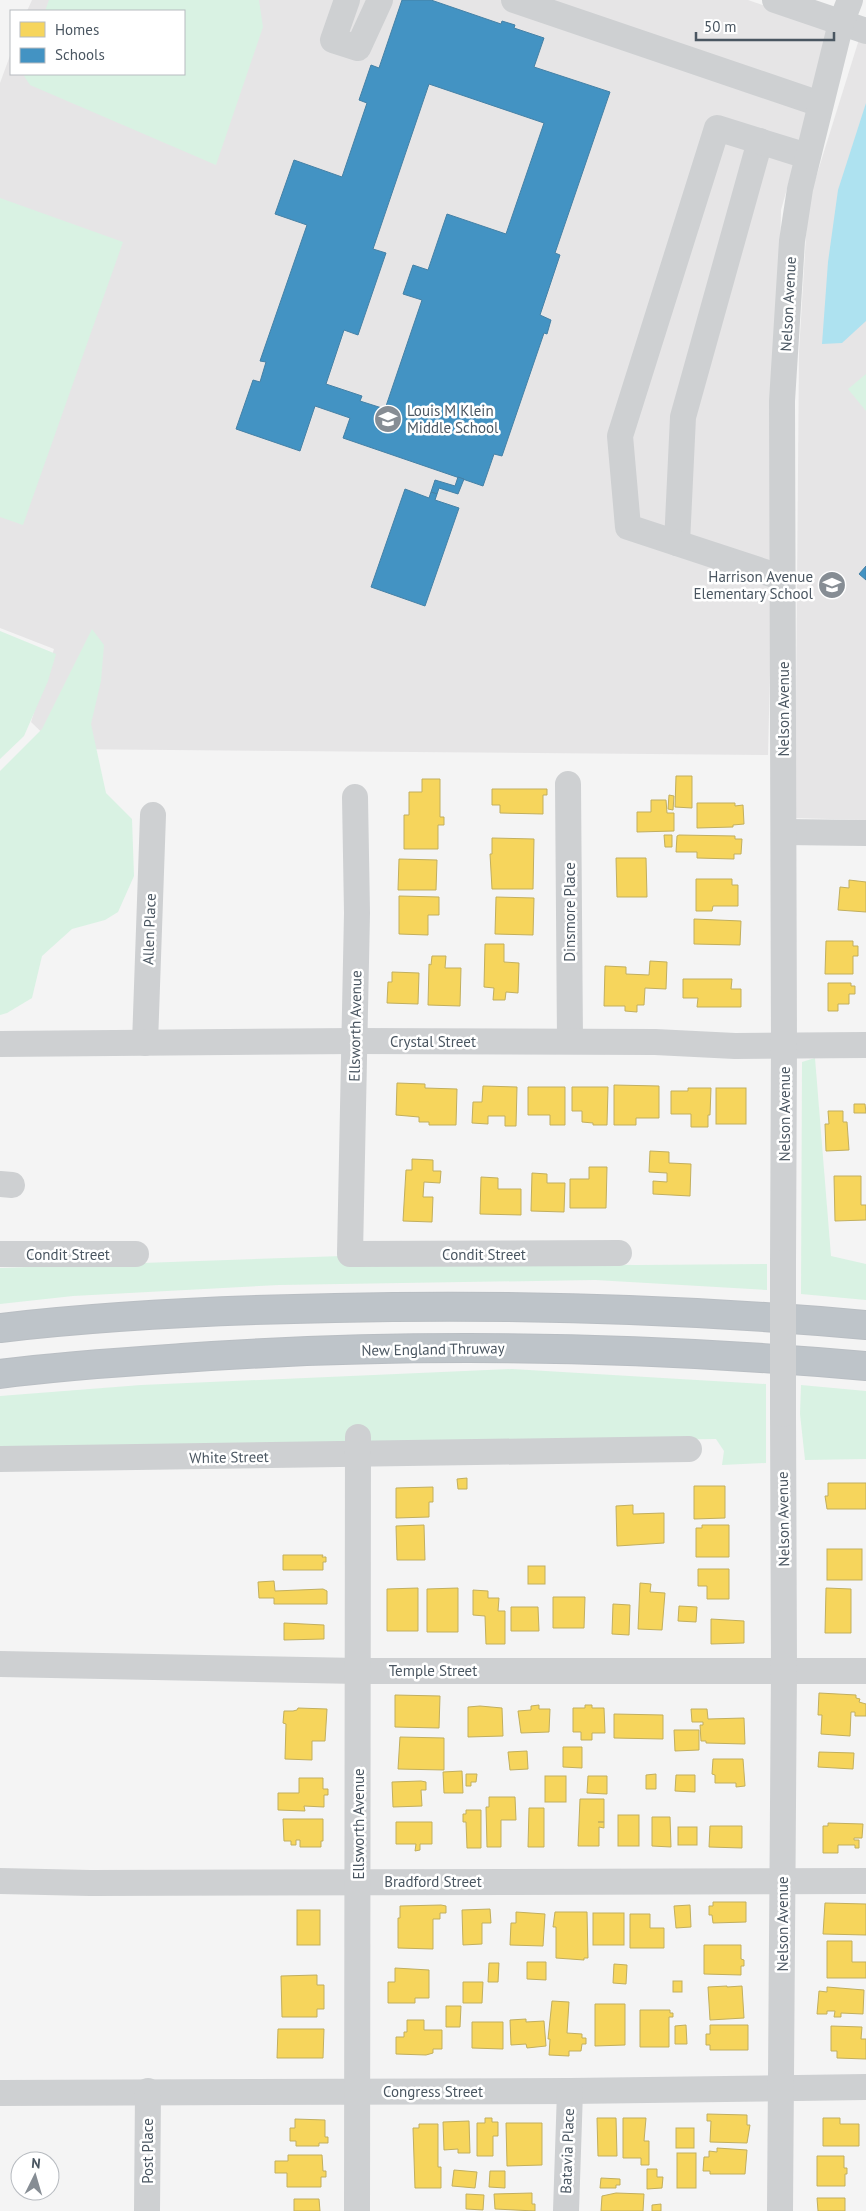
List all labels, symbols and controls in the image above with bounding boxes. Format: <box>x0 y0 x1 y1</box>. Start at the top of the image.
legend <box>10 10 185 75</box>
scale bar <box>696 10 834 42</box>
text: 50 m <box>704 17 737 36</box>
text: Homes <box>55 20 99 39</box>
text: Schools <box>55 45 105 64</box>
street label: Nelson Avenue <box>776 256 800 352</box>
place label: Louis M Klein Middle School <box>407 401 499 437</box>
school or university icon: Louis M Klein Middle School <box>373 404 403 434</box>
place label: Harrison Avenue Elementary School <box>693 567 814 603</box>
school or university icon: Harrison Avenue Elementary School <box>817 570 847 600</box>
street label: Nelson Avenue <box>774 661 793 757</box>
street label: Dinsmore Place <box>560 862 579 962</box>
street label: Allen Place <box>138 893 160 965</box>
street label: Ellsworth Avenue <box>345 970 365 1082</box>
street label: Crystal Street <box>390 1032 476 1051</box>
street label: Nelson Avenue <box>775 1066 794 1162</box>
street label: Condit Street <box>26 1245 110 1264</box>
street label: Condit Street <box>442 1245 526 1264</box>
street label: New England Thruway <box>361 1338 505 1360</box>
street label: White Street <box>189 1447 269 1467</box>
street label: Nelson Avenue <box>773 1471 793 1567</box>
street label: Temple Street <box>389 1661 477 1680</box>
street label: Ellsworth Avenue <box>349 1768 368 1880</box>
street label: Bradford Street <box>384 1872 482 1891</box>
street label: Nelson Avenue <box>773 1876 792 1972</box>
street label: Congress Street <box>383 2082 483 2101</box>
street label: Batavia Place <box>556 2108 578 2194</box>
street label: Post Place <box>138 2118 157 2184</box>
north arrow <box>10 2151 60 2201</box>
text: N <box>31 2154 42 2172</box>

